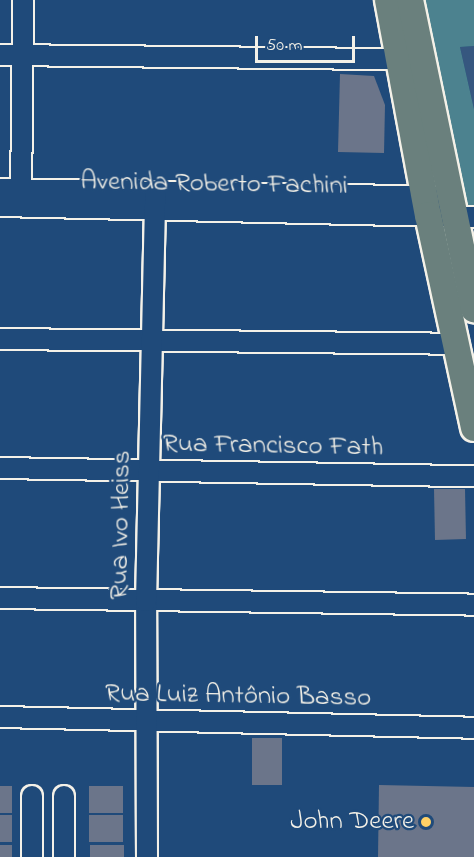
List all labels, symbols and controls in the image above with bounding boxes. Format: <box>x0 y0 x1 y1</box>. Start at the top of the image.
scale bar <box>258 24 358 62</box>
text: 50 m <box>266 33 303 59</box>
street label: Avenida Roberto Fachini <box>80 165 348 203</box>
street label: Rua Francisco Fath <box>162 428 384 464</box>
street label: Rua Ivo Heiss <box>103 450 139 600</box>
street label: Rua Luiz Antônio Basso <box>105 677 371 715</box>
place label: John Deere <box>290 806 414 838</box>
marker: John Deere <box>419 815 433 829</box>

